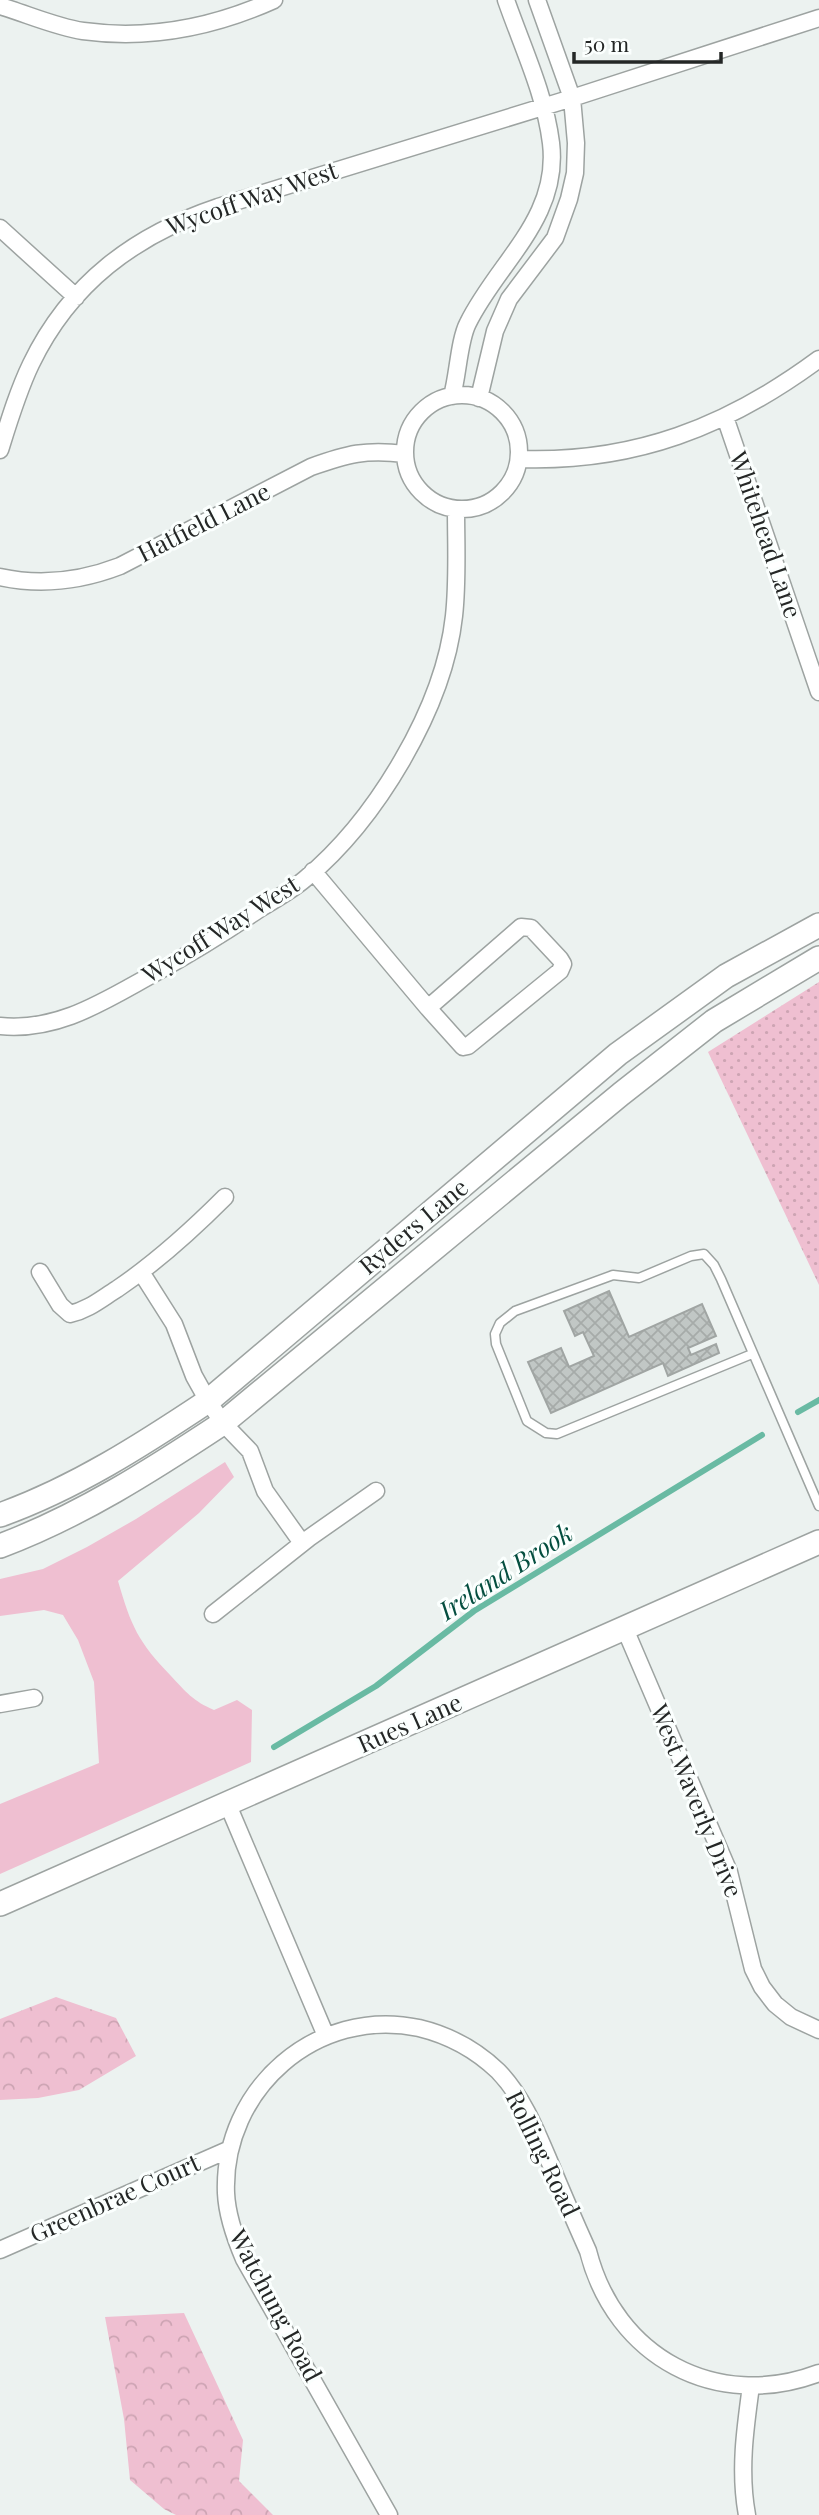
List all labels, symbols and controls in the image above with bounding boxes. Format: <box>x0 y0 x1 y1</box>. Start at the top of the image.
scale bar <box>574 21 721 65</box>
text: 50 m <box>584 29 630 57</box>
street label: Wycoff Way West <box>160 153 342 242</box>
street label: Whitehead Lane <box>723 446 810 622</box>
street label: Hatfield Lane <box>131 474 275 568</box>
street label: Wycoff Way West <box>135 867 305 990</box>
street label: Ryders Lane <box>351 1170 474 1281</box>
water label: Ireland Brook <box>431 1514 579 1628</box>
street label: Rues Lane <box>352 1685 466 1759</box>
street label: West Waverly Drive <box>644 1698 751 1901</box>
street label: Rolling Road <box>499 2085 588 2222</box>
street label: Greenbrae Court <box>24 2145 205 2249</box>
street label: Watchung Road <box>223 2222 330 2387</box>

